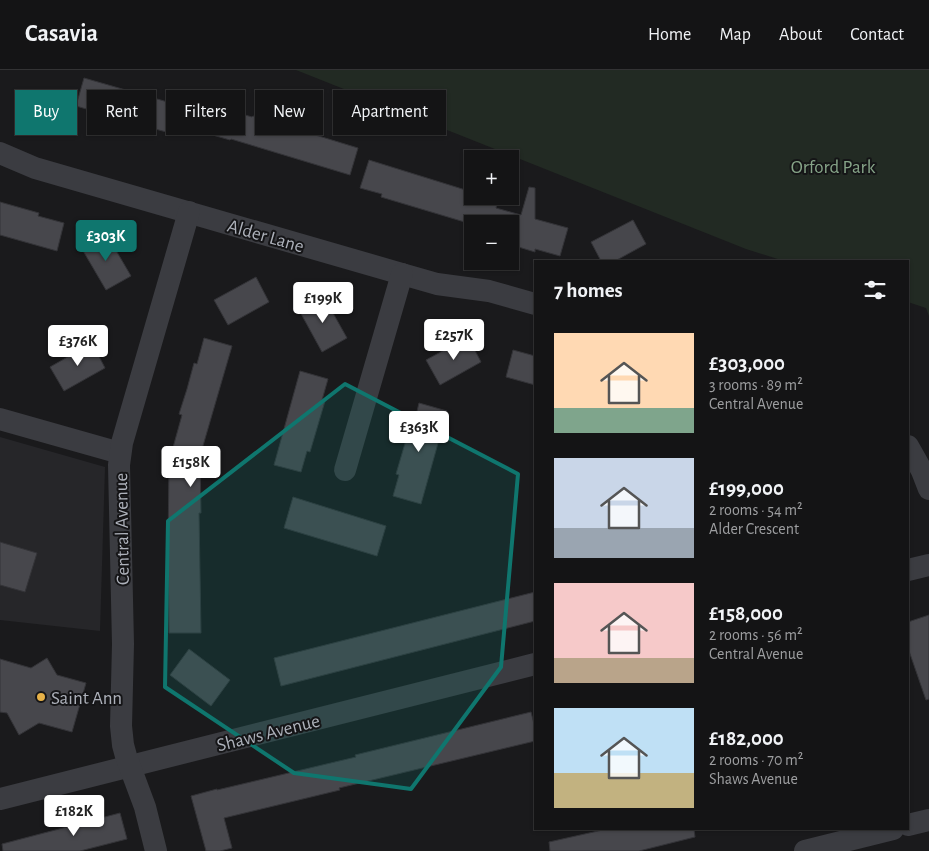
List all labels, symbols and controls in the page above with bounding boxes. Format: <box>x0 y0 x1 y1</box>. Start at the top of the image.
text: Casavia <box>25 22 98 46</box>
text: Home <box>648 26 691 44</box>
text: Map <box>719 26 751 44</box>
text: About <box>779 26 822 44</box>
text: Contact <box>850 26 904 44</box>
chip: Buy <box>15 90 77 135</box>
chip: Rent <box>87 90 156 135</box>
chip: Filters <box>166 90 245 135</box>
chip: New <box>255 90 323 135</box>
chip: Apartment <box>333 90 446 135</box>
map controls <box>464 150 519 270</box>
button: + <box>464 150 519 205</box>
park label: Orford Park <box>791 158 876 177</box>
button: − <box>464 215 519 270</box>
street label: Alder Lane <box>225 216 306 256</box>
pin: £303K <box>71 220 141 262</box>
text: £303K <box>87 228 125 244</box>
icon: filters <box>861 276 889 304</box>
text: 7 homes <box>554 280 623 301</box>
pin: £199K <box>288 282 358 324</box>
text: £199K <box>304 290 342 306</box>
pin: £257K <box>419 318 489 361</box>
pin: £376K <box>43 324 113 367</box>
text: £257K <box>435 327 473 343</box>
text: £376K <box>59 333 97 349</box>
icon: home <box>594 353 654 413</box>
text: £303,000 <box>709 353 785 374</box>
text: 3 rooms · 89 m² <box>709 377 803 393</box>
text: Central Avenue <box>709 396 803 412</box>
pin: £363K <box>384 410 454 453</box>
text: £363K <box>400 419 438 435</box>
pin: £158K <box>156 446 226 488</box>
text: £158K <box>172 454 210 470</box>
street label: Central Avenue <box>112 473 133 585</box>
icon: home <box>594 478 654 538</box>
text: £199,000 <box>709 478 784 499</box>
text: 2 rooms · 54 m² <box>709 502 803 518</box>
text: Alder Crescent <box>709 521 799 537</box>
icon: home <box>594 603 654 663</box>
text: £158,000 <box>709 603 783 624</box>
text: 2 rooms · 56 m² <box>709 627 803 643</box>
text: Central Avenue <box>709 646 803 662</box>
place label: Saint Ann <box>51 689 122 708</box>
marker: Saint Ann <box>35 691 47 703</box>
street label: Shaws Avenue <box>215 711 322 755</box>
icon: home <box>594 728 654 788</box>
text: £182,000 <box>709 728 784 749</box>
text: 2 rooms · 70 m² <box>709 752 803 768</box>
text: Shaws Avenue <box>709 771 798 787</box>
pin: £182K <box>39 794 109 837</box>
text: £182K <box>55 803 93 819</box>

